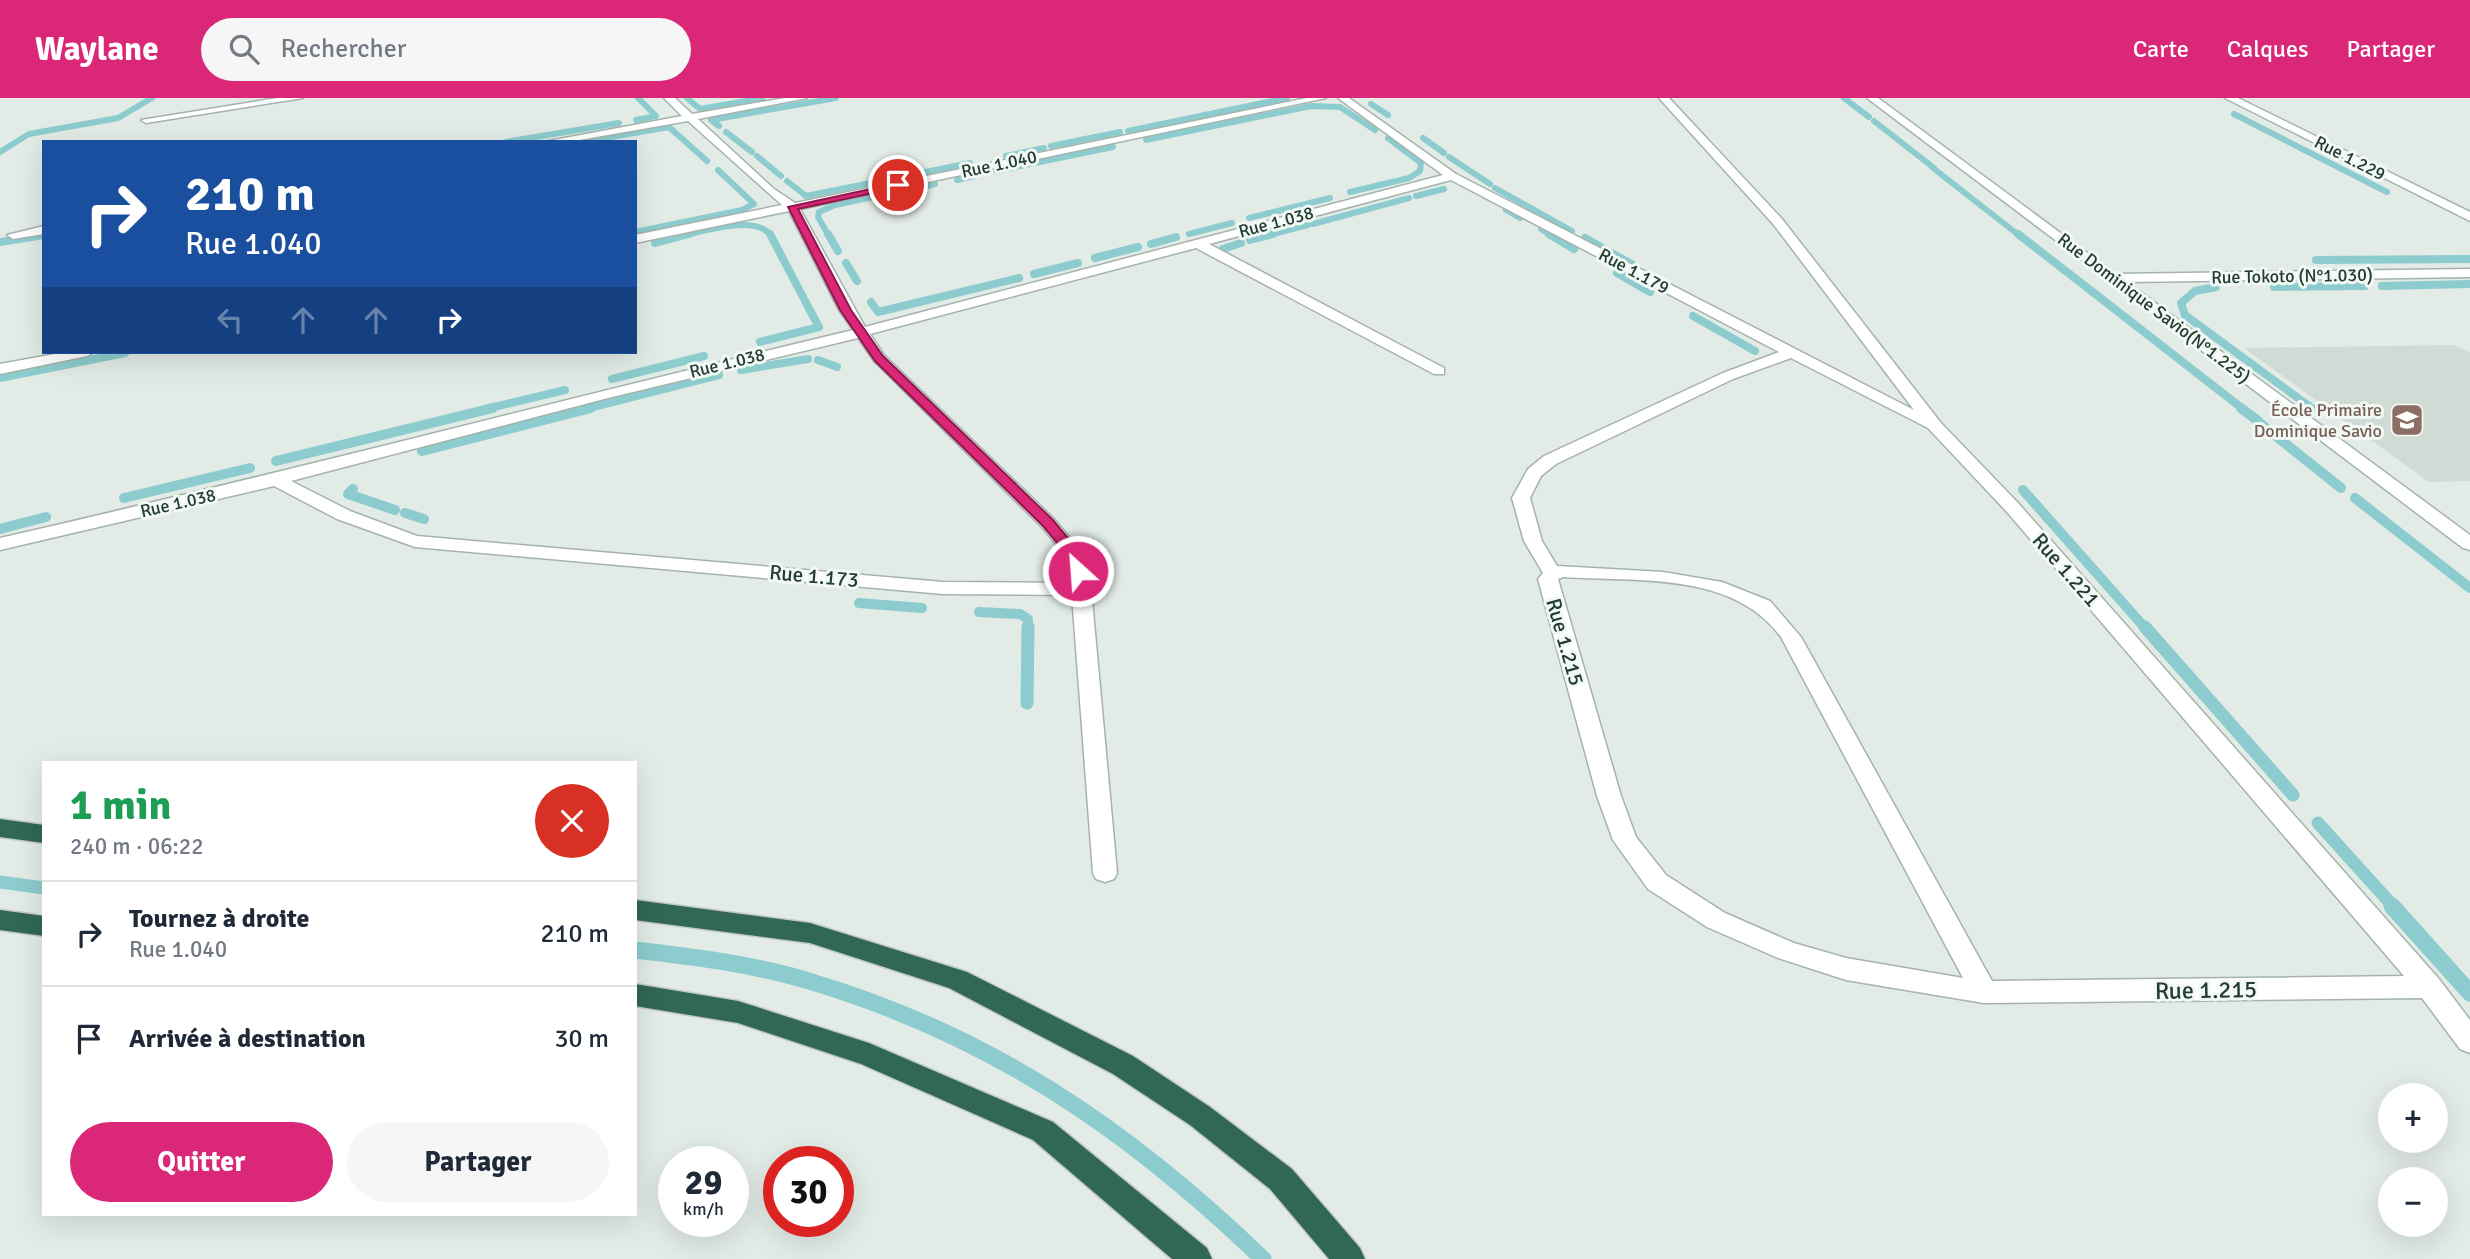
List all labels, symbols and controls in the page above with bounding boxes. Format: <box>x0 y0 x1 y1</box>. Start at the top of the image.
search box <box>201 18 691 81</box>
text: Waylane <box>35 29 159 70</box>
icon: search <box>225 30 263 68</box>
text: Rechercher <box>281 33 406 65</box>
text: Carte <box>2133 34 2189 64</box>
text: Calques <box>2227 34 2308 64</box>
text: Partager <box>2346 34 2435 64</box>
street label: Rue 1.229 <box>2311 131 2389 185</box>
street label: Rue 1.040 <box>959 145 1039 183</box>
pin <box>868 155 928 215</box>
text: 210 m <box>185 164 315 224</box>
icon: arrive <box>879 166 917 204</box>
icon: right <box>70 168 161 259</box>
street label: Rue 1.038 <box>1236 201 1316 243</box>
text: Rue 1.040 <box>185 224 322 263</box>
street label: Rue Dominique Savio(N°1.225) <box>2053 228 2255 388</box>
street label: Rue 1.179 <box>1595 243 1673 299</box>
street label: Rue Tokoto (N°1.030) <box>2211 264 2373 288</box>
icon: left <box>211 301 249 339</box>
icon: ahead <box>284 301 322 339</box>
icon: ahead <box>357 301 395 339</box>
icon: right <box>430 301 468 339</box>
street label: Rue 1.038 <box>687 343 767 383</box>
place label: École Primaire Dominique Savio <box>2254 399 2382 442</box>
school or university icon: École Primaire Dominique Savio <box>2388 401 2426 439</box>
street label: Rue 1.038 <box>138 484 218 522</box>
street label: Rue 1.221 <box>2027 528 2105 612</box>
position arrow <box>1041 534 1115 608</box>
street label: Rue 1.173 <box>768 559 860 593</box>
street label: Rue 1.215 <box>1540 595 1590 689</box>
text: 1 min <box>70 780 171 831</box>
button: close <box>535 784 609 858</box>
text: 240 m · 06:22 <box>70 832 204 861</box>
text: Tournez à droite <box>129 903 309 935</box>
icon: right <box>70 915 108 953</box>
text: 210 m <box>540 918 609 950</box>
text: Rue 1.040 <box>129 935 227 964</box>
street label: Rue 1.215 <box>2155 974 2257 1006</box>
icon: arrive <box>70 1020 108 1058</box>
text: Arrivée à destination <box>129 1023 366 1055</box>
text: 30 m <box>554 1023 609 1055</box>
map controls <box>2378 1083 2448 1237</box>
button: + <box>2378 1083 2448 1153</box>
button: Quitter <box>70 1122 333 1202</box>
button: Partager <box>347 1122 609 1202</box>
speed limit sign: 30 <box>763 1146 854 1237</box>
text: 29 <box>685 1161 722 1204</box>
button: − <box>2378 1167 2448 1237</box>
text: km/h <box>683 1198 724 1220</box>

